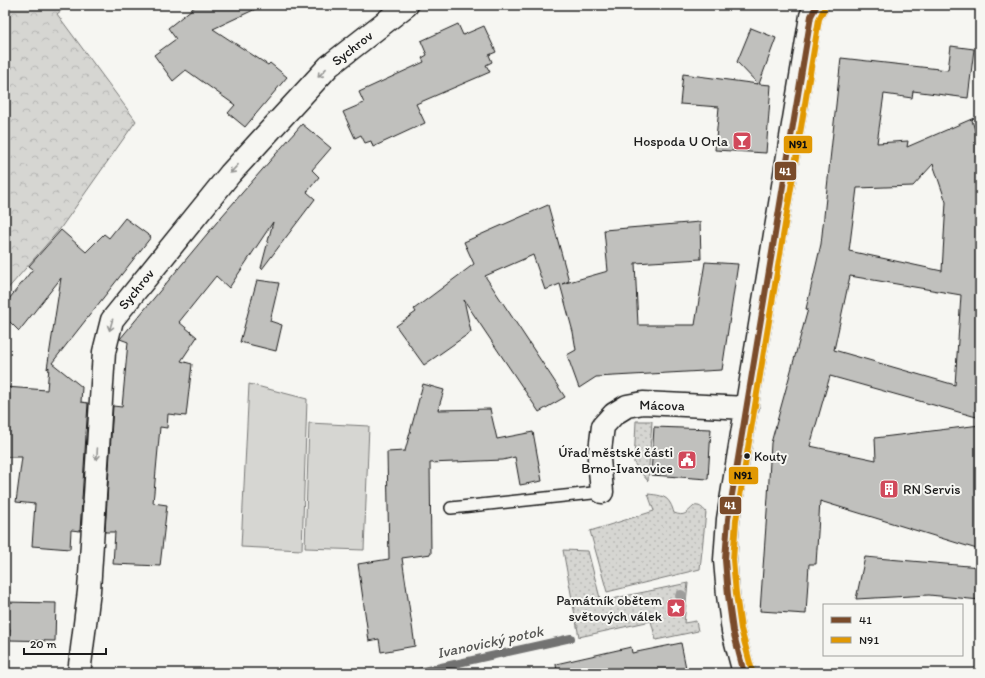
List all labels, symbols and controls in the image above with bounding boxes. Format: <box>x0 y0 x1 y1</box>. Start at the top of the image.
street label: Sychrov <box>328 27 377 70</box>
one-way arrow <box>318 68 327 79</box>
bar icon: Hospoda U Orla <box>731 130 753 152</box>
place label: Hospoda U Orla <box>634 133 729 150</box>
line badge: N91 <box>783 135 813 154</box>
text: N91 <box>789 138 808 151</box>
line badge: 41 <box>774 161 797 181</box>
one-way arrow <box>230 164 239 174</box>
text: 41 <box>779 165 792 178</box>
street label: Sychrov <box>115 265 158 313</box>
one-way arrow <box>107 319 114 332</box>
street label: Mácova <box>639 397 685 414</box>
place label: Úřad městské části Brno-Ivanovice <box>558 444 673 477</box>
one-way arrow <box>94 447 101 460</box>
public building icon: Úřad městské části Brno-Ivanovice <box>676 449 698 471</box>
place label: Kouty <box>754 449 787 464</box>
marker: Kouty <box>742 451 752 461</box>
line badge: N91 <box>728 466 759 485</box>
text: N91 <box>734 469 753 482</box>
building icon: RN Servis <box>878 478 900 500</box>
place label: RN Servis <box>903 481 961 498</box>
line badge: 41 <box>719 496 742 515</box>
text: 41 <box>724 499 737 512</box>
place label: Památník obětem světových válek <box>556 592 663 625</box>
place icon: Památník obětem světových válek <box>665 597 687 619</box>
legend <box>823 604 963 656</box>
text: 41 <box>859 613 872 627</box>
water label: Ivanovický potok <box>435 622 546 662</box>
scale bar <box>24 630 106 656</box>
text: N91 <box>859 633 879 647</box>
text: 20 m <box>30 637 57 651</box>

